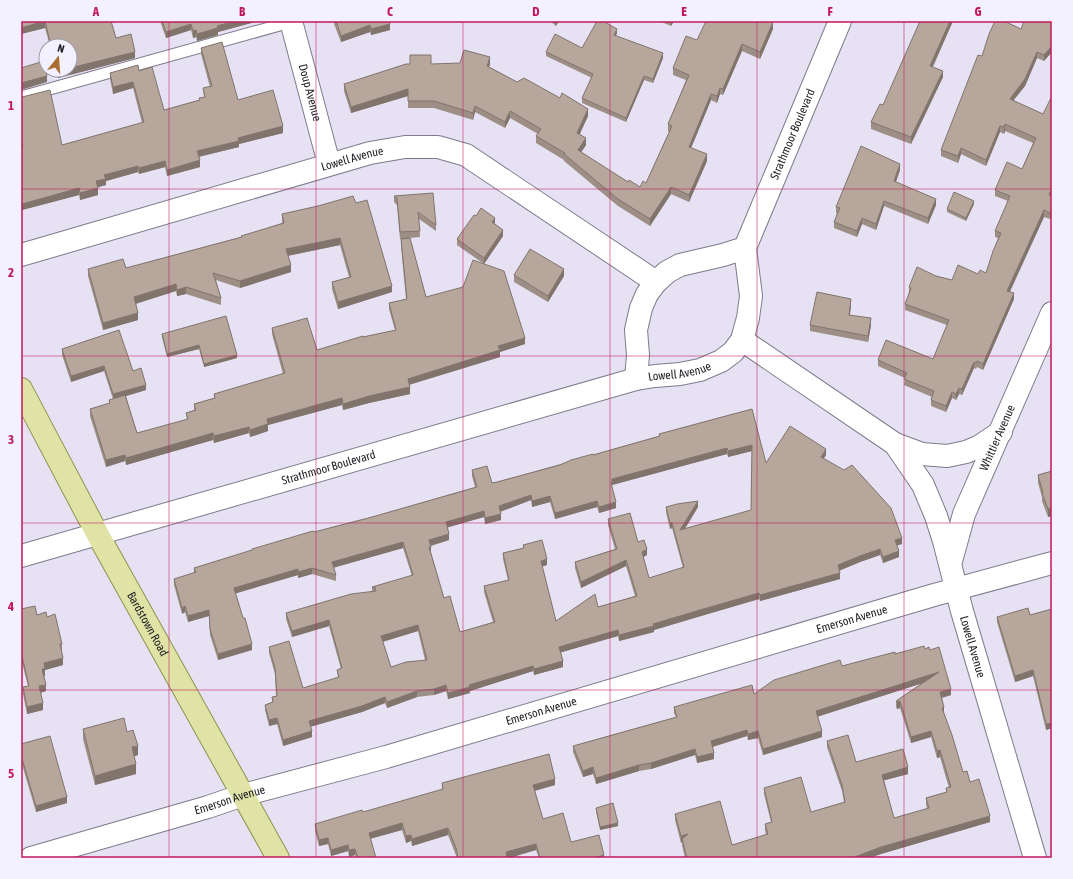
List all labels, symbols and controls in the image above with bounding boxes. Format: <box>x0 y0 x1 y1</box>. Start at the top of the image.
text: A <box>92 4 100 19</box>
text: B <box>239 4 246 19</box>
text: C <box>387 4 393 19</box>
text: D <box>532 4 540 19</box>
text: E <box>681 4 687 19</box>
text: F <box>827 4 833 19</box>
text: G <box>975 4 982 19</box>
north arrow <box>38 38 78 78</box>
text: N <box>56 42 66 55</box>
street label: Doup Avenue <box>296 62 324 123</box>
street label: Strathmoor Boulevard <box>767 87 818 182</box>
text: 1 <box>8 98 14 113</box>
street label: Lowell Avenue <box>319 144 384 174</box>
text: 2 <box>8 265 14 280</box>
street label: Lowell Avenue <box>647 359 713 384</box>
street label: Whittier Avenue <box>977 402 1018 473</box>
text: 3 <box>8 432 14 447</box>
street label: Strathmoor Boulevard <box>280 447 377 488</box>
street label: Bardstown Road <box>124 590 171 659</box>
text: 4 <box>7 599 14 614</box>
street label: Emerson Avenue <box>815 602 889 636</box>
street label: Lowell Avenue <box>957 614 988 679</box>
street label: Emerson Avenue <box>504 694 578 728</box>
text: 5 <box>8 766 14 781</box>
street label: Emerson Avenue <box>193 782 267 818</box>

